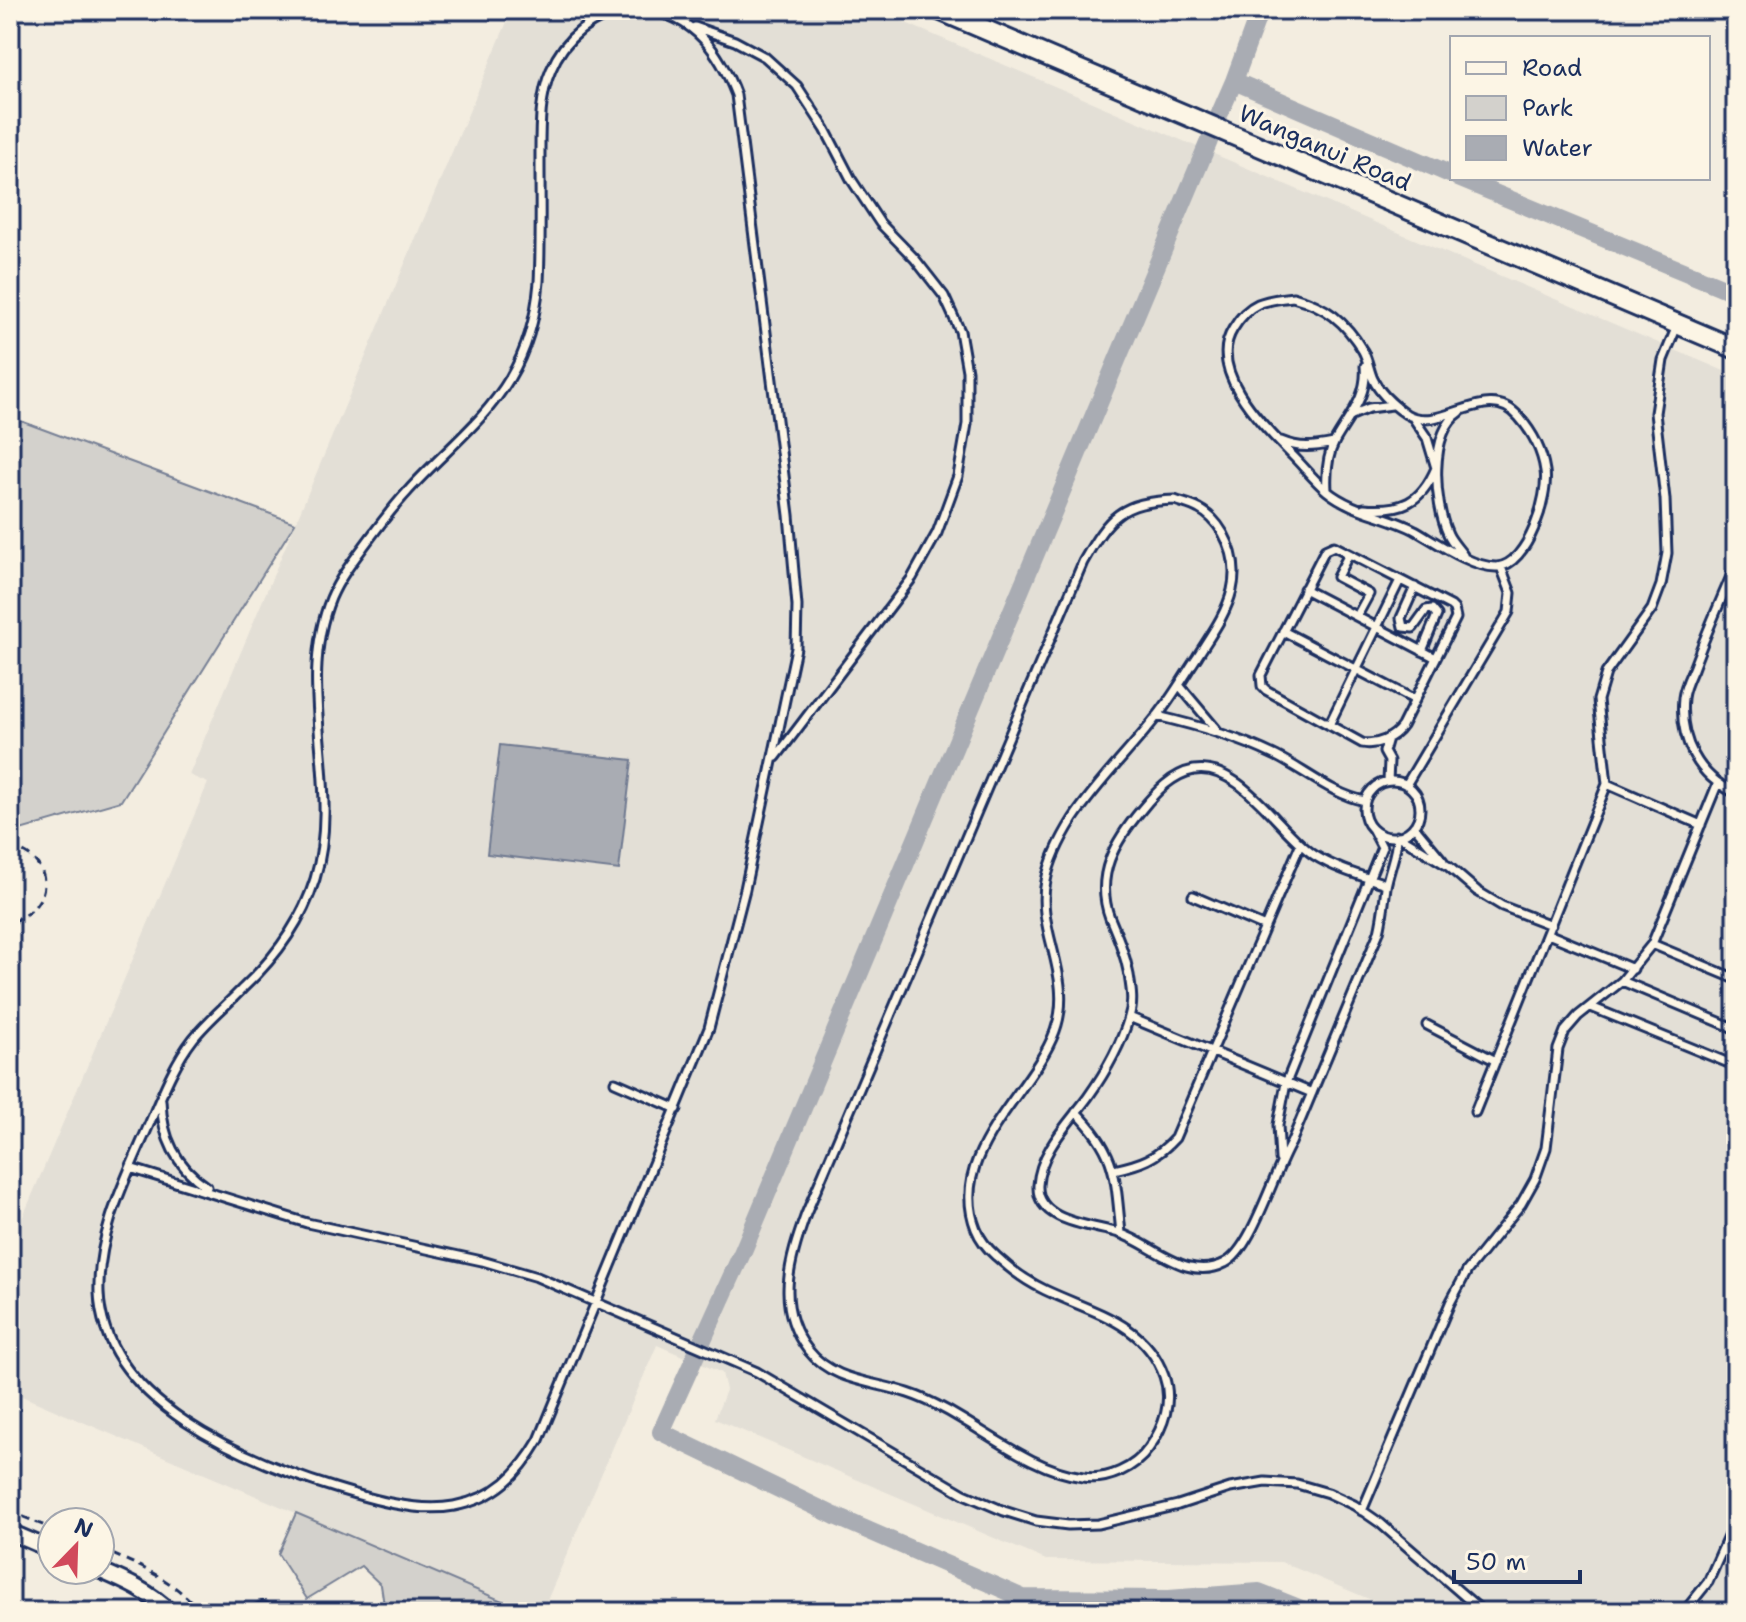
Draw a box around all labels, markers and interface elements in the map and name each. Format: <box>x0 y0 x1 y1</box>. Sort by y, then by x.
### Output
legend <box>1450 36 1710 180</box>
text: Road <box>1522 52 1582 84</box>
text: Park <box>1522 92 1574 124</box>
street label: Wanganui Road <box>1234 97 1416 199</box>
text: Water <box>1522 132 1593 164</box>
north arrow <box>36 1506 116 1586</box>
text: N <box>70 1511 97 1545</box>
scale bar <box>1454 1534 1580 1584</box>
text: 50 m <box>1466 1546 1526 1578</box>

